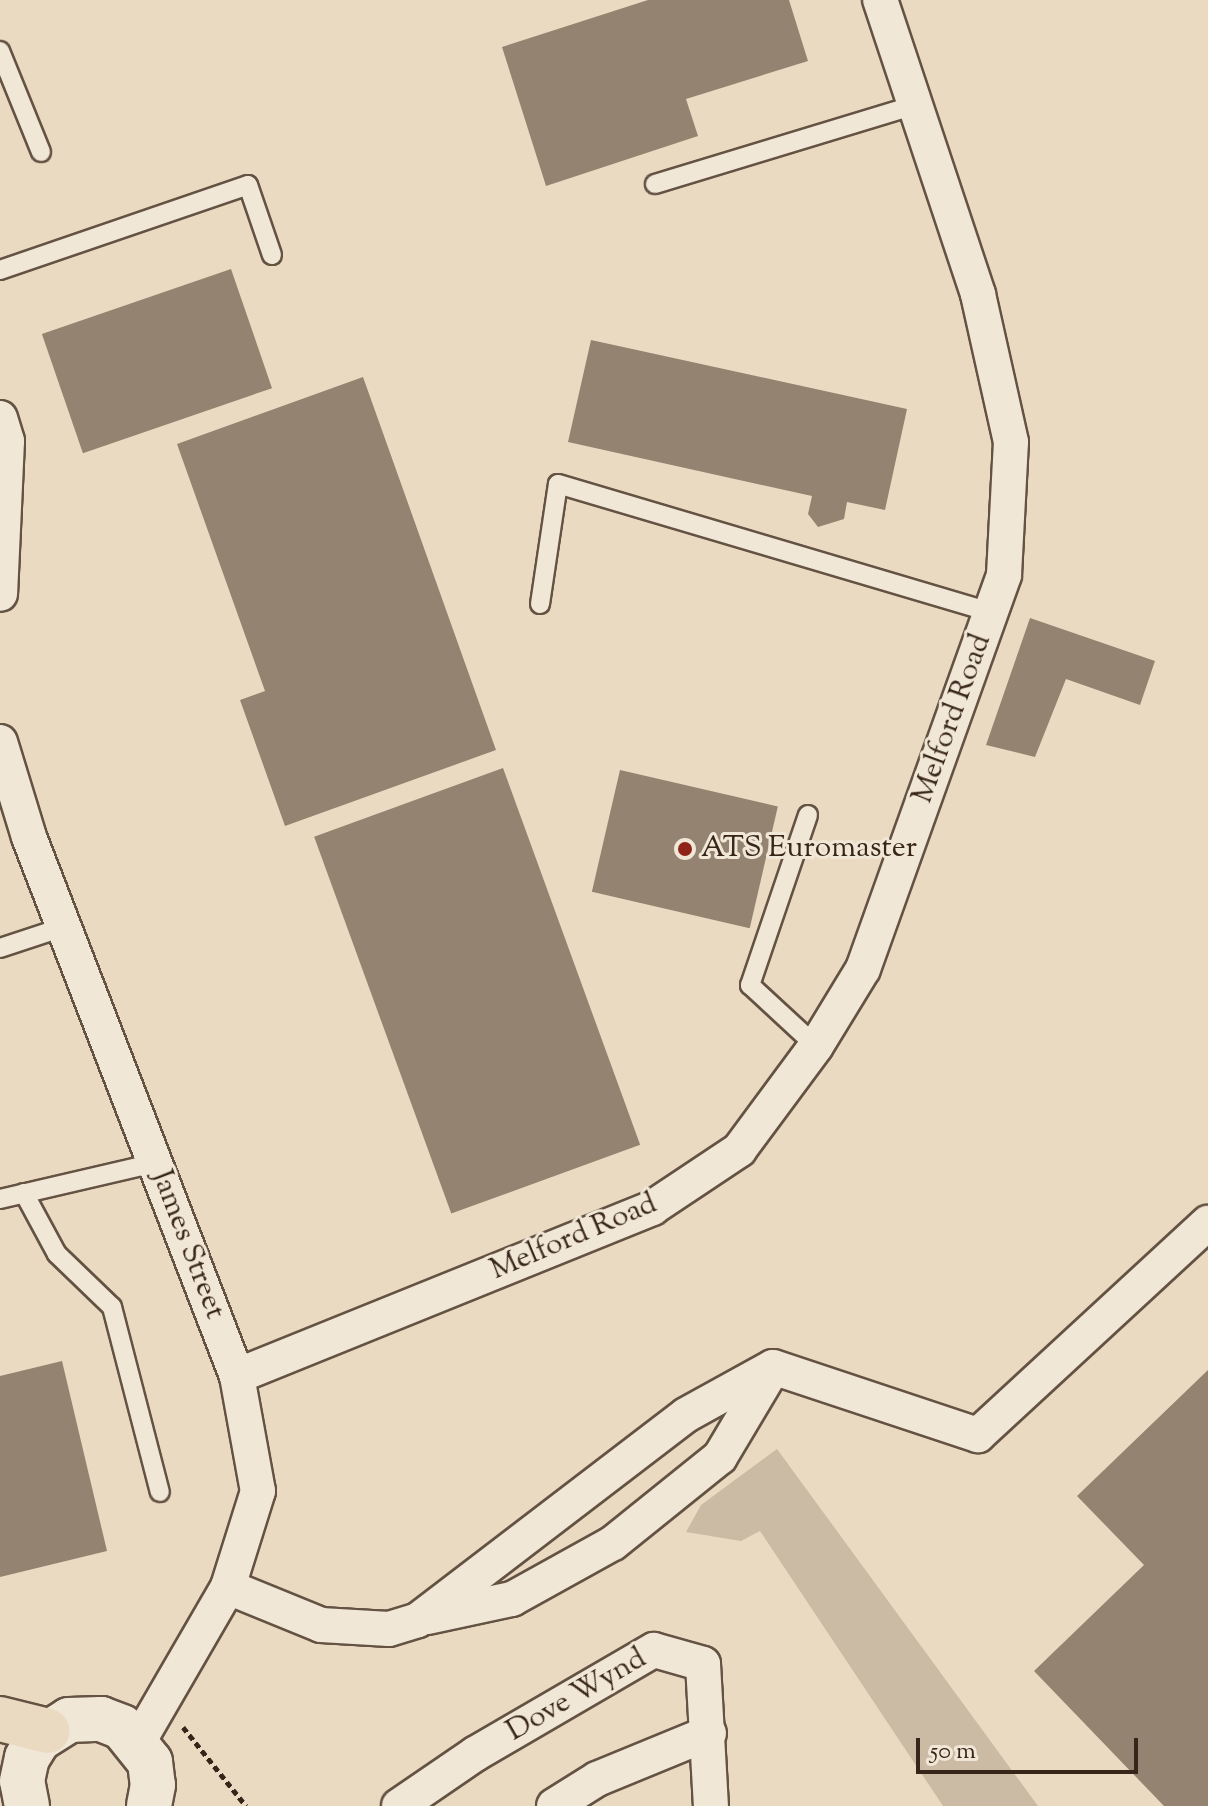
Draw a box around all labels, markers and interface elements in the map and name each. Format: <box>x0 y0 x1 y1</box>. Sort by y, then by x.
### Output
street label: Melford Road <box>906 629 1000 809</box>
place label: ATS Euromaster <box>701 831 917 867</box>
marker: ATS Euromaster <box>676 840 694 858</box>
street label: James Street <box>142 1165 232 1325</box>
street label: Melford Road <box>485 1187 663 1289</box>
street label: Dove Wynd <box>501 1642 653 1750</box>
scale bar <box>920 1722 1142 1772</box>
text: 50 m <box>930 1735 976 1769</box>

